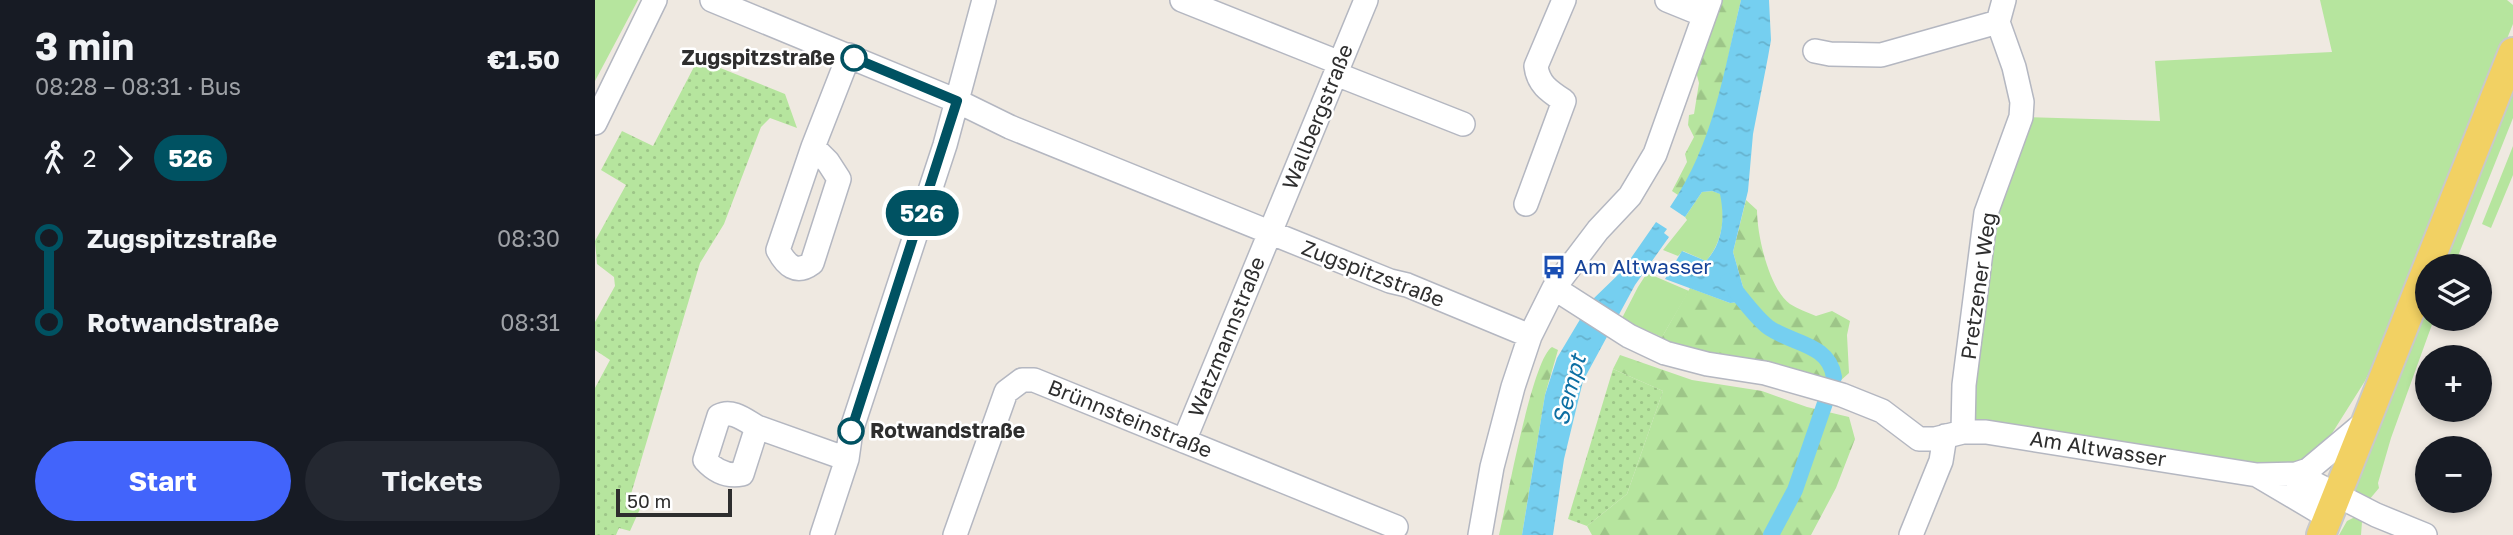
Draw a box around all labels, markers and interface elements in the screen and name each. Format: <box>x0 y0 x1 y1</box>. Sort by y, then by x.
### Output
text: 3 min <box>35 23 134 68</box>
street label: Wallbergstraße <box>1276 40 1358 193</box>
text: €1.50 <box>487 44 560 75</box>
place label: Zugspitzstraße <box>682 44 835 70</box>
marker: Zugspitzstraße <box>841 45 867 71</box>
text: 08:28 – 08:31 · Bus <box>35 72 241 100</box>
icon: walk <box>35 139 73 177</box>
icon: forward <box>106 139 144 177</box>
text: 526 <box>168 143 213 172</box>
text: 2 <box>83 144 96 172</box>
line badge: 526 <box>882 190 962 236</box>
text: 526 <box>900 198 944 227</box>
street label: Pretzener Weg <box>1955 210 2001 361</box>
text: Zugspitzstraße <box>87 223 277 254</box>
text: 08:30 <box>497 224 560 252</box>
street label: Zugspitzstraße <box>1298 234 1448 312</box>
street label: Watzmannstraße <box>1182 253 1270 421</box>
bus stop icon: Am Altwasser <box>1540 253 1568 281</box>
place label: Am Altwasser <box>1574 253 1712 279</box>
map controls <box>2415 254 2492 513</box>
button: layers <box>2415 254 2492 331</box>
text: Rotwandstraße <box>87 307 279 338</box>
text: 08:31 <box>500 308 560 336</box>
button: + <box>2415 345 2492 422</box>
water label: Sempt <box>1545 350 1591 428</box>
street label: Brünnsteinstraße <box>1044 373 1216 463</box>
place label: Rotwandstraße <box>870 417 1025 443</box>
marker: Rotwandstraße <box>838 418 864 444</box>
street label: Am Altwasser <box>2028 424 2168 472</box>
button: − <box>2415 436 2492 513</box>
button: Start <box>35 441 291 521</box>
button: Tickets <box>305 441 560 521</box>
scale bar <box>616 486 731 518</box>
text: 50 m <box>627 489 671 512</box>

